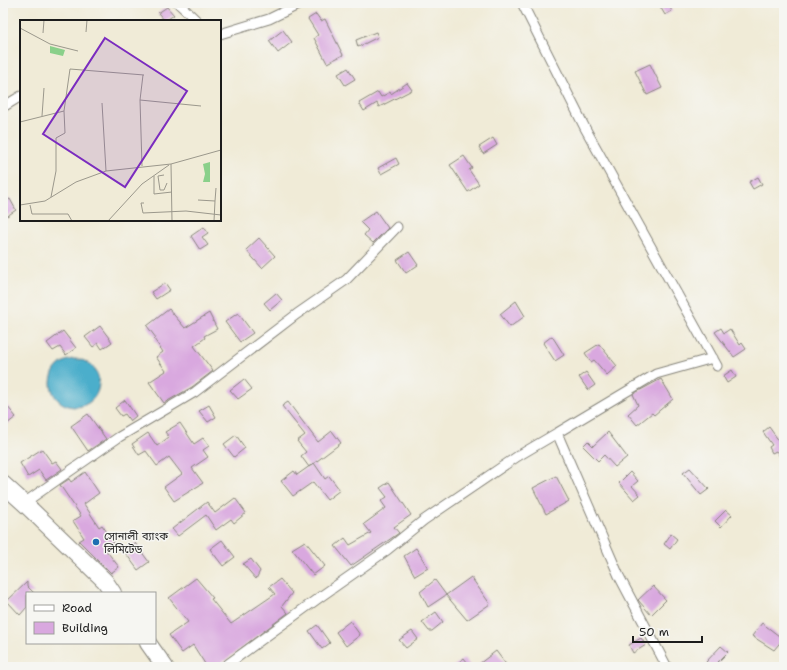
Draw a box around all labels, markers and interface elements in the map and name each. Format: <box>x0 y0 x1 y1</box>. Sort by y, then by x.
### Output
inset map <box>20 20 221 221</box>
place label: সোনালী ব্যাংক লিমিটেড <box>103 529 168 557</box>
marker: সোনালী ব্যাংক লিমিটেড <box>91 537 101 547</box>
legend <box>26 592 156 644</box>
text: Road <box>62 600 93 616</box>
scale bar <box>633 618 702 644</box>
text: Building <box>62 620 108 636</box>
text: 50 m <box>639 624 669 640</box>

